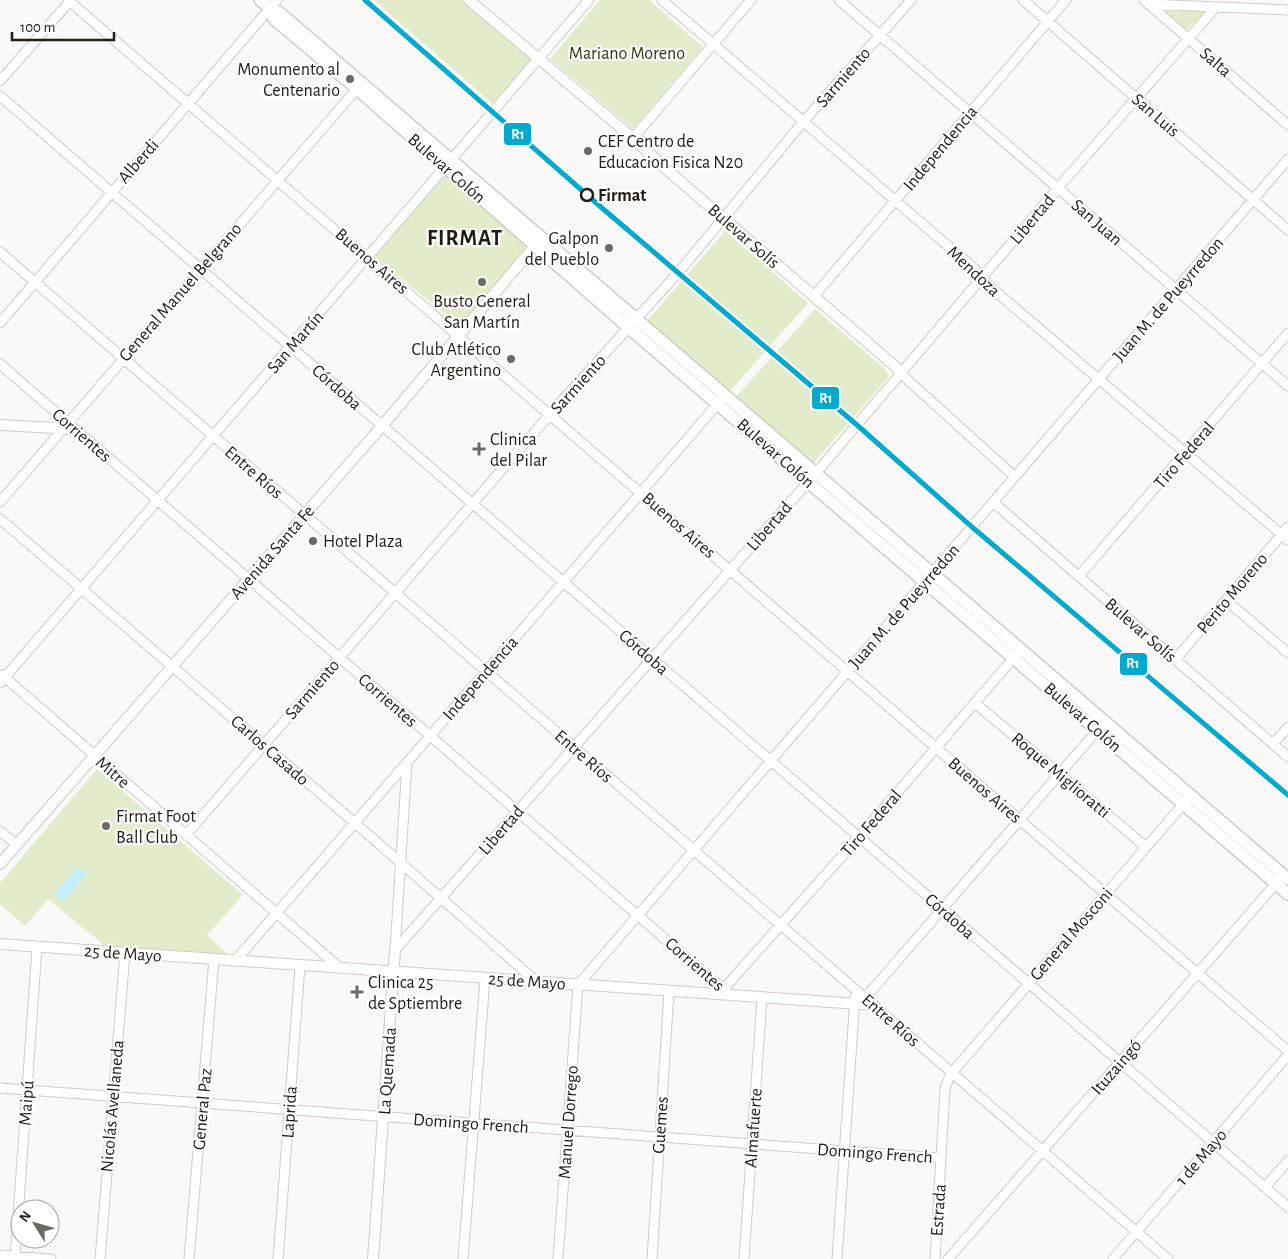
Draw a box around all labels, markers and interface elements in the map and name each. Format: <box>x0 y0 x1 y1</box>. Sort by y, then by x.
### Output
scale bar <box>12 10 115 42</box>
text: 100 m <box>20 20 55 35</box>
street label: Sarmiento <box>813 44 875 111</box>
street label: Salta <box>1196 44 1234 81</box>
park label: Mariano Moreno <box>569 45 685 63</box>
place label: Monumento al Centenario <box>237 61 340 100</box>
marker: Monumento al Centenario <box>344 73 356 85</box>
street label: San Luis <box>1128 91 1182 141</box>
street label: Independencia <box>900 103 981 195</box>
line badge: R1 <box>503 122 532 146</box>
text: R1 <box>511 128 525 142</box>
street label: Bulevar Colón <box>404 130 489 207</box>
place label: CEF Centro de Educacion Fisica N20 <box>598 133 743 172</box>
street label: Alberdi <box>115 136 163 187</box>
marker: CEF Centro de Educacion Fisica N20 <box>582 145 594 157</box>
place label: Firmat <box>598 187 646 205</box>
marker: Firmat <box>580 188 594 202</box>
street label: Libertad <box>1007 191 1058 248</box>
street label: San Juan <box>1068 196 1125 249</box>
street label: Bulevar Solís <box>704 201 783 273</box>
street label: General Manuel Belgrano <box>116 220 246 365</box>
street label: Buenos Aires <box>331 225 411 298</box>
district label: FIRMAT <box>427 227 503 249</box>
place label: Galpon del Pueblo <box>525 230 599 269</box>
street label: Juan M. de Pueyrredon <box>1110 234 1227 365</box>
marker: Galpon del Pueblo <box>603 242 615 254</box>
street label: Mendoza <box>943 243 1003 301</box>
marker: Busto General San Martín <box>476 276 488 288</box>
place label: Busto General San Martín <box>433 293 531 332</box>
street label: San Martín <box>264 308 327 377</box>
place label: Club Atlético Argentino <box>411 341 501 380</box>
street label: Sarmiento <box>548 351 610 418</box>
marker: Club Atlético Argentino <box>505 353 517 365</box>
street label: Córdoba <box>308 362 365 414</box>
line badge: R1 <box>811 386 840 410</box>
text: R1 <box>819 392 833 406</box>
street label: Corrientes <box>48 405 114 466</box>
street label: Bulevar Colón <box>733 415 818 492</box>
street label: Tiro Federal <box>1151 419 1219 493</box>
place label: Clinica del Pilar <box>490 431 547 470</box>
marker: Clinica del Pilar <box>472 442 486 456</box>
street label: Entre Ríos <box>221 443 286 503</box>
street label: Buenos Aires <box>638 489 718 562</box>
street label: Libertad <box>744 499 796 555</box>
street label: Avenida Santa Fe <box>227 502 318 603</box>
place label: Hotel Plaza <box>323 533 403 551</box>
marker: Hotel Plaza <box>307 535 319 547</box>
street label: Juan M. de Pueyrredon <box>846 541 963 672</box>
street label: Perito Moreno <box>1194 550 1272 637</box>
street label: Bulevar Solís <box>1101 595 1180 667</box>
street label: Córdoba <box>615 627 672 679</box>
street label: Independencia <box>440 633 522 724</box>
line badge: R1 <box>1119 652 1148 676</box>
street label: Sarmiento <box>282 656 344 723</box>
text: R1 <box>1126 657 1140 671</box>
street label: Corrientes <box>354 670 420 731</box>
street label: Bulevar Colón <box>1040 679 1125 756</box>
street label: Carlos Casado <box>227 712 312 789</box>
street label: Entre Ríos <box>551 727 616 787</box>
street label: Roque Miglioratti <box>1008 730 1113 822</box>
street label: Mitre <box>92 753 133 792</box>
street label: Buenos Aires <box>944 754 1024 827</box>
street label: Tiro Federal <box>838 787 906 861</box>
street label: Libertad <box>476 803 528 859</box>
place label: Firmat Foot Ball Club <box>116 808 196 847</box>
marker: Firmat Foot Ball Club <box>100 820 112 832</box>
street label: General Mosconi <box>1027 885 1117 984</box>
street label: Córdoba <box>921 891 978 943</box>
street label: Corrientes <box>661 934 727 995</box>
street label: 25 de Mayo <box>84 942 162 966</box>
street label: 25 de Mayo <box>488 970 566 994</box>
place label: Clinica 25 de Sptiembre <box>368 974 462 1013</box>
marker: Clinica 25 de Sptiembre <box>350 985 364 999</box>
street label: Entre Ríos <box>858 991 923 1051</box>
street label: La Quemada <box>376 1027 400 1116</box>
street label: Ituzaingó <box>1088 1037 1145 1099</box>
street label: Nicolás Avellaneda <box>98 1039 128 1173</box>
street label: Manuel Dorrego <box>556 1064 582 1180</box>
street label: General Paz <box>190 1067 216 1151</box>
street label: Maipú <box>16 1080 38 1126</box>
street label: Laprida <box>279 1085 301 1139</box>
street label: Almafuerte <box>742 1088 766 1169</box>
street label: Guemes <box>650 1096 672 1154</box>
street label: Domingo French <box>413 1111 529 1137</box>
street label: 1 de Mayo <box>1173 1126 1231 1189</box>
street label: Domingo French <box>817 1141 933 1167</box>
street label: Estrada <box>928 1183 950 1237</box>
north arrow <box>10 1199 60 1249</box>
text: N <box>17 1209 34 1225</box>

